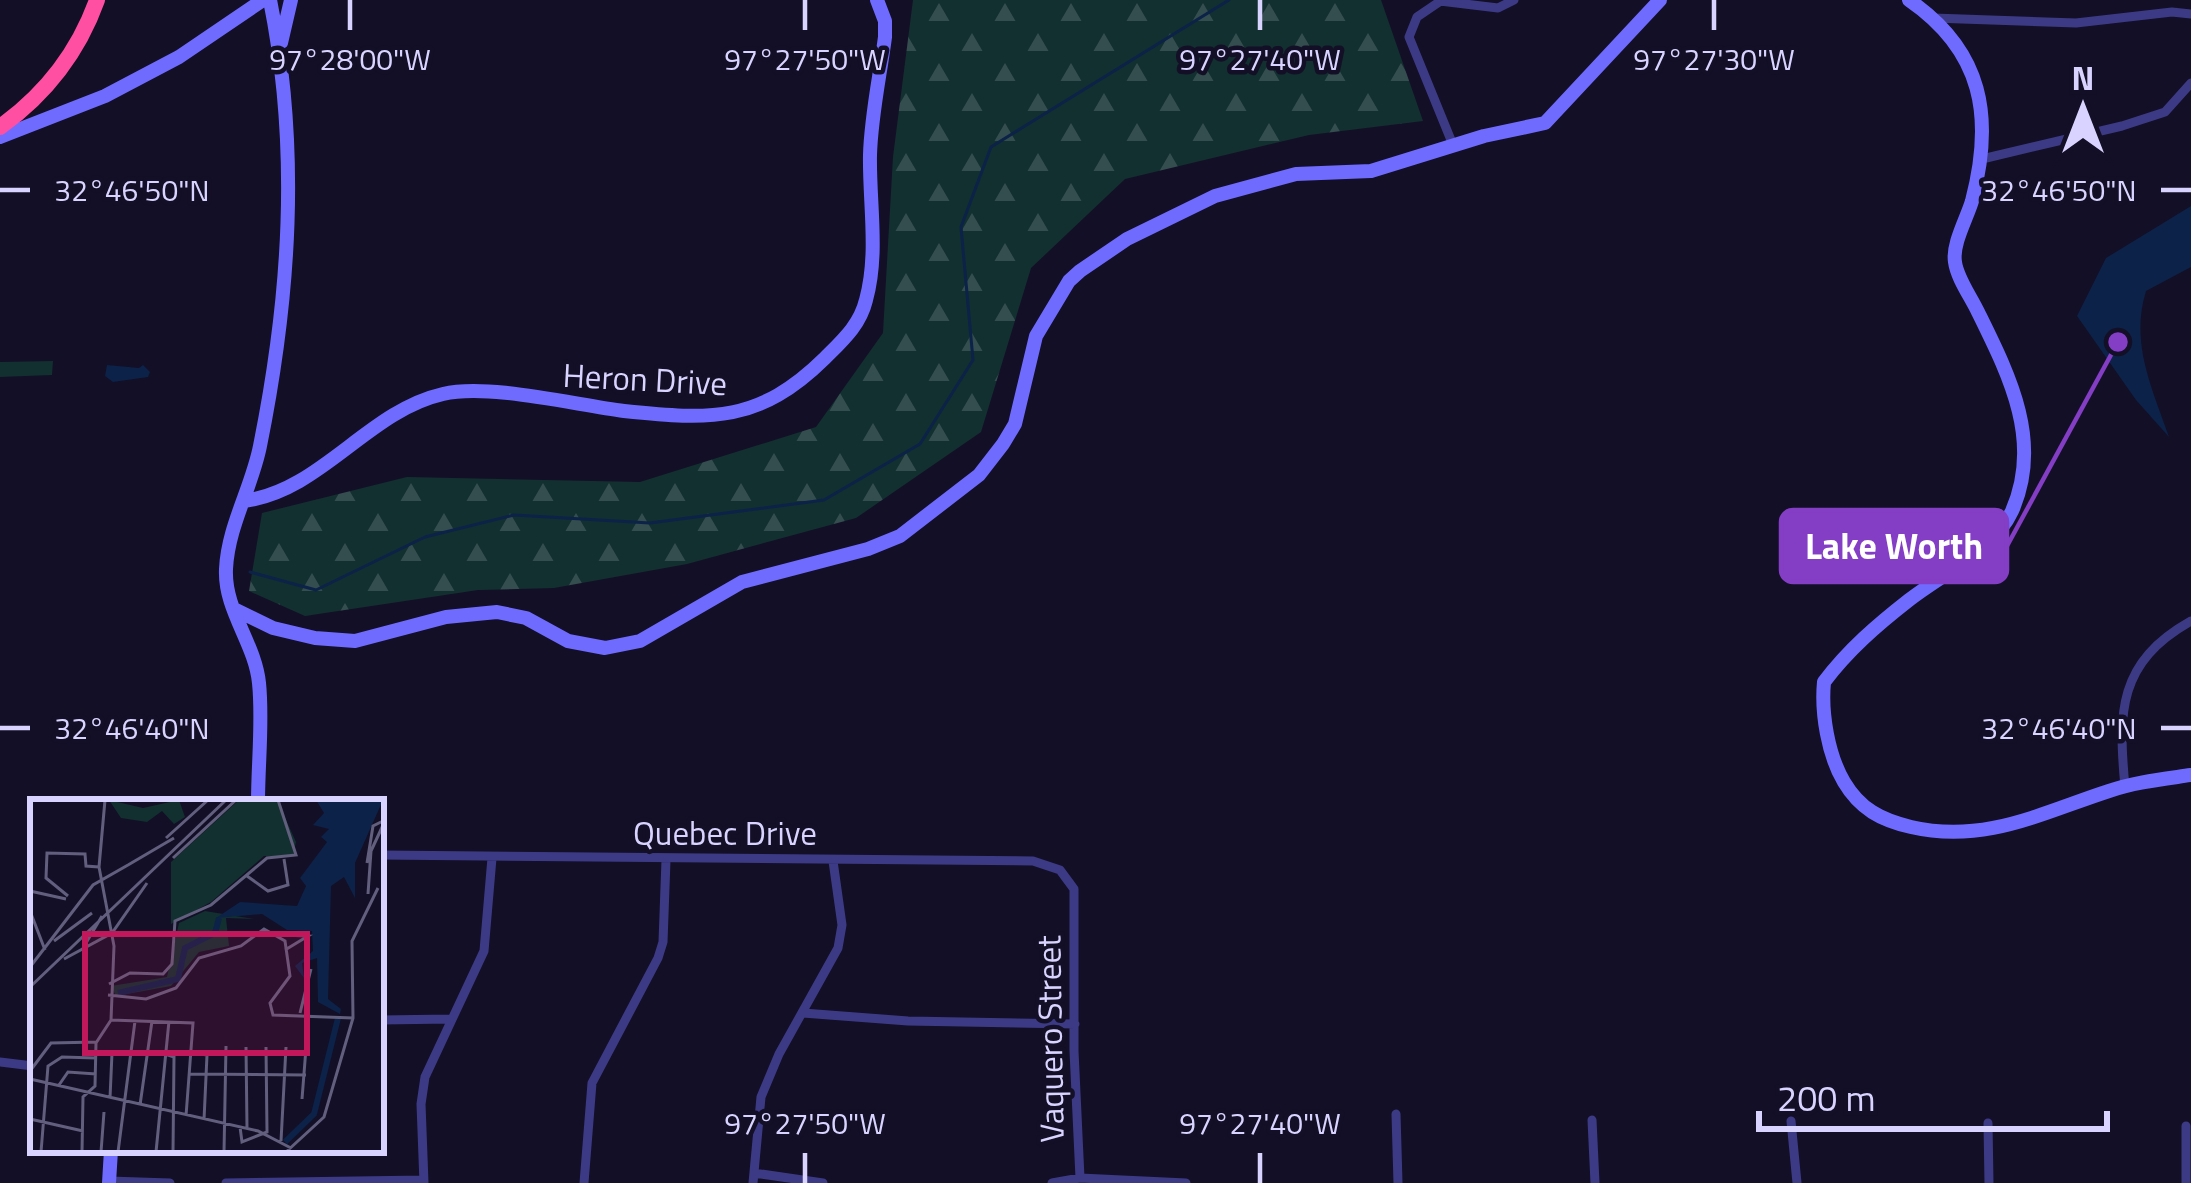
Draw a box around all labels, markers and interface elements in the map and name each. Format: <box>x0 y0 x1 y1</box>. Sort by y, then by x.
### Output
text: 97°28'00"W <box>269 36 431 82</box>
text: 97°27'50"W <box>724 36 886 82</box>
text: 97°27'40"W <box>1179 36 1341 82</box>
text: 97°27'30"W <box>1633 36 1795 82</box>
north arrow <box>2023 48 2143 168</box>
text: N <box>2072 53 2094 103</box>
text: 32°46'50"N <box>54 167 210 213</box>
text: 32°46'50"N <box>1981 167 2137 213</box>
street label: Heron Drive <box>562 350 728 408</box>
callout: Lake Worth <box>1781 510 2007 582</box>
text: Lake Worth <box>1805 518 1983 573</box>
text: 32°46'40"N <box>54 705 210 751</box>
text: 32°46'40"N <box>1981 705 2137 751</box>
inset map <box>30 799 384 1153</box>
street label: Quebec Drive <box>633 808 817 858</box>
street label: Vaquero Street <box>1023 935 1077 1143</box>
scale bar <box>1759 1057 2107 1131</box>
text: 200 m <box>1777 1070 1876 1125</box>
text: 97°27'50"W <box>724 1100 886 1146</box>
text: 97°27'40"W <box>1179 1100 1341 1146</box>

